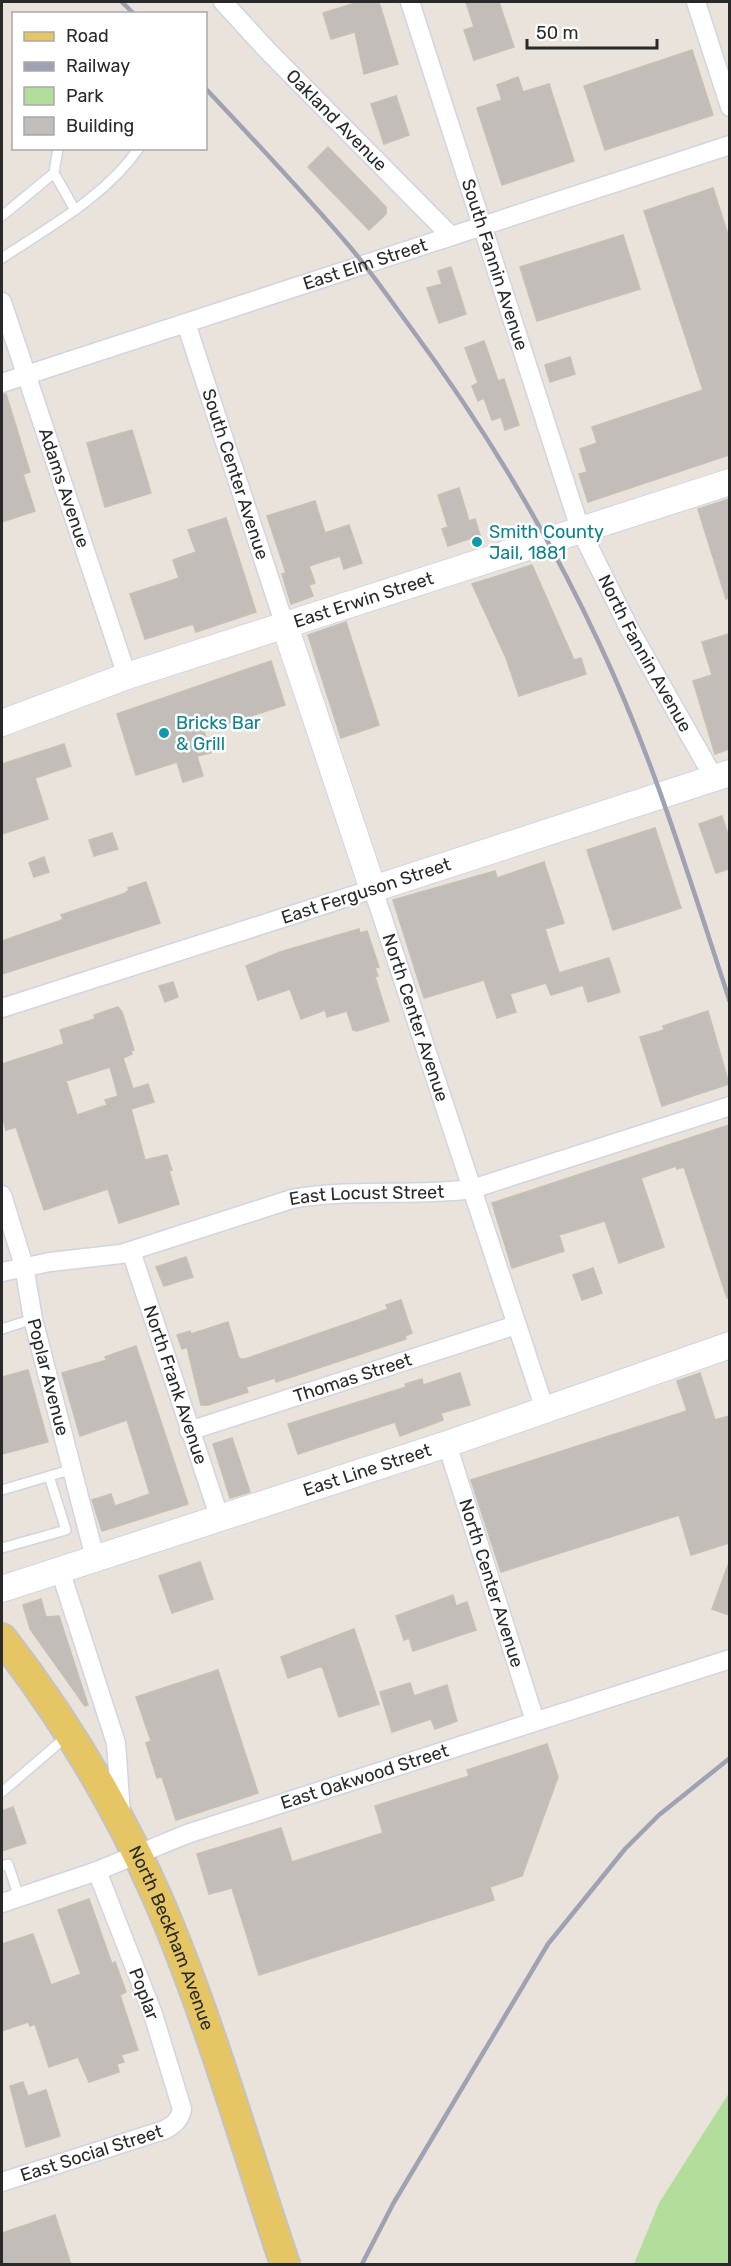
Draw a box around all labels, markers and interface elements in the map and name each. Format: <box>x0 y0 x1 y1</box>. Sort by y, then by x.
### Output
legend <box>12 12 207 150</box>
scale bar <box>527 12 658 50</box>
text: 50 m <box>536 22 579 44</box>
text: Road <box>66 25 109 47</box>
text: Railway <box>66 55 130 77</box>
street label: Oakland Avenue <box>281 65 392 176</box>
text: Park <box>66 85 104 107</box>
text: Building <box>66 115 134 137</box>
street label: South Fannin Avenue <box>457 176 533 353</box>
street label: East Elm Street <box>300 234 430 295</box>
street label: South Center Avenue <box>197 386 274 562</box>
street label: Adams Avenue <box>34 425 94 551</box>
place label: Smith County Jail, 1881 <box>489 521 604 564</box>
marker: Smith County Jail, 1881 <box>470 535 484 549</box>
street label: East Erwin Street <box>291 567 436 633</box>
street label: North Fannin Avenue <box>593 571 697 736</box>
place label: Bricks Bar & Grill <box>176 712 261 755</box>
marker: Bricks Bar & Grill <box>157 726 171 740</box>
street label: East Ferguson Street <box>278 853 454 929</box>
street label: North Center Avenue <box>377 931 453 1104</box>
street label: East Locust Street <box>287 1181 445 1210</box>
street label: North Frank Avenue <box>139 1303 212 1467</box>
street label: Poplar Avenue <box>22 1316 74 1438</box>
street label: Thomas Street <box>291 1349 415 1407</box>
street label: East Line Street <box>300 1439 434 1501</box>
street label: North Center Avenue <box>454 1496 528 1670</box>
street label: East Oakwood Street <box>278 1739 451 1814</box>
street label: North Beckham Avenue <box>124 1842 219 2033</box>
street label: Poplar <box>124 1965 164 2023</box>
street label: East Social Street <box>18 2120 165 2186</box>

